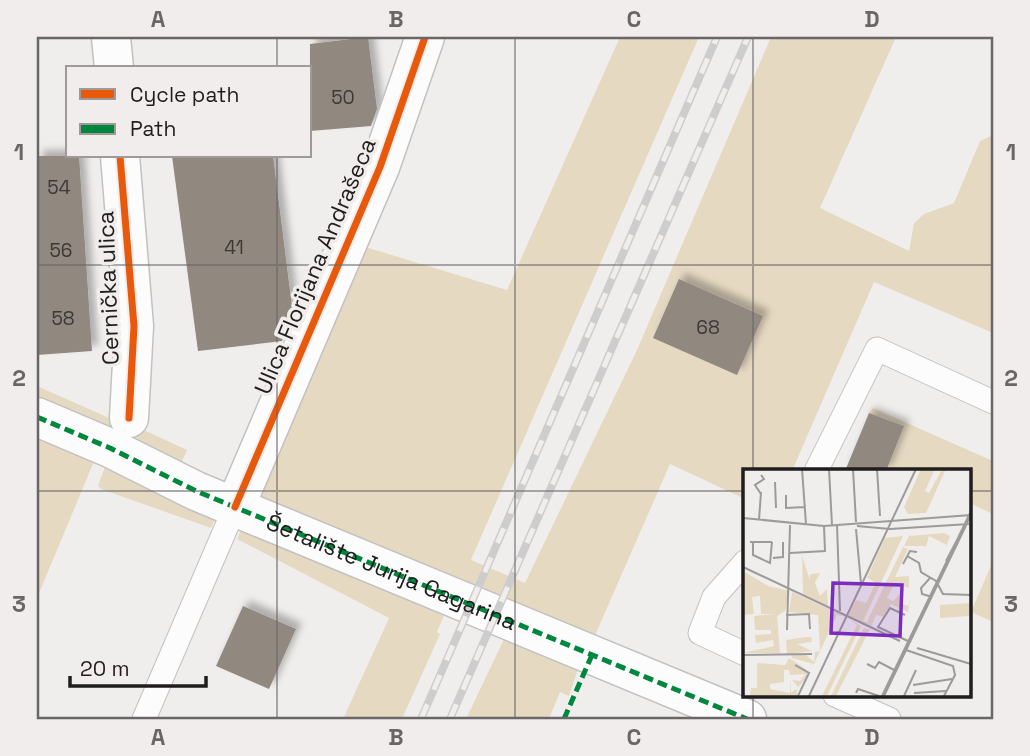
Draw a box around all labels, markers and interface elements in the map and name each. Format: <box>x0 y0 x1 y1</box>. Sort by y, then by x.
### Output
text: A <box>151 4 166 34</box>
text: B <box>388 4 404 34</box>
text: C <box>627 4 641 34</box>
text: D <box>864 4 880 34</box>
legend <box>66 66 312 158</box>
text: Cycle path <box>130 81 239 108</box>
house number: 50 <box>331 85 355 110</box>
text: Path <box>130 115 176 142</box>
street label: Ulica Florijana Andrašeca <box>247 133 383 399</box>
text: 1 <box>14 137 24 167</box>
text: 1 <box>1006 137 1016 167</box>
house number: 54 <box>47 175 71 200</box>
street label: Cernička ulica <box>90 210 126 366</box>
house number: 41 <box>224 235 244 260</box>
house number: 56 <box>49 238 73 263</box>
house number: 58 <box>51 306 75 331</box>
house number: 68 <box>696 315 720 340</box>
text: 2 <box>12 363 26 393</box>
text: 2 <box>1004 363 1018 393</box>
inset map <box>743 469 970 696</box>
street label: Šetalište Jurija Gagarina <box>262 507 521 637</box>
text: 3 <box>12 589 26 619</box>
text: 3 <box>1004 589 1018 619</box>
scale bar <box>70 644 206 688</box>
text: 20 m <box>80 655 130 682</box>
text: A <box>151 722 166 752</box>
text: B <box>388 722 404 752</box>
text: C <box>627 722 641 752</box>
text: D <box>864 722 880 752</box>

